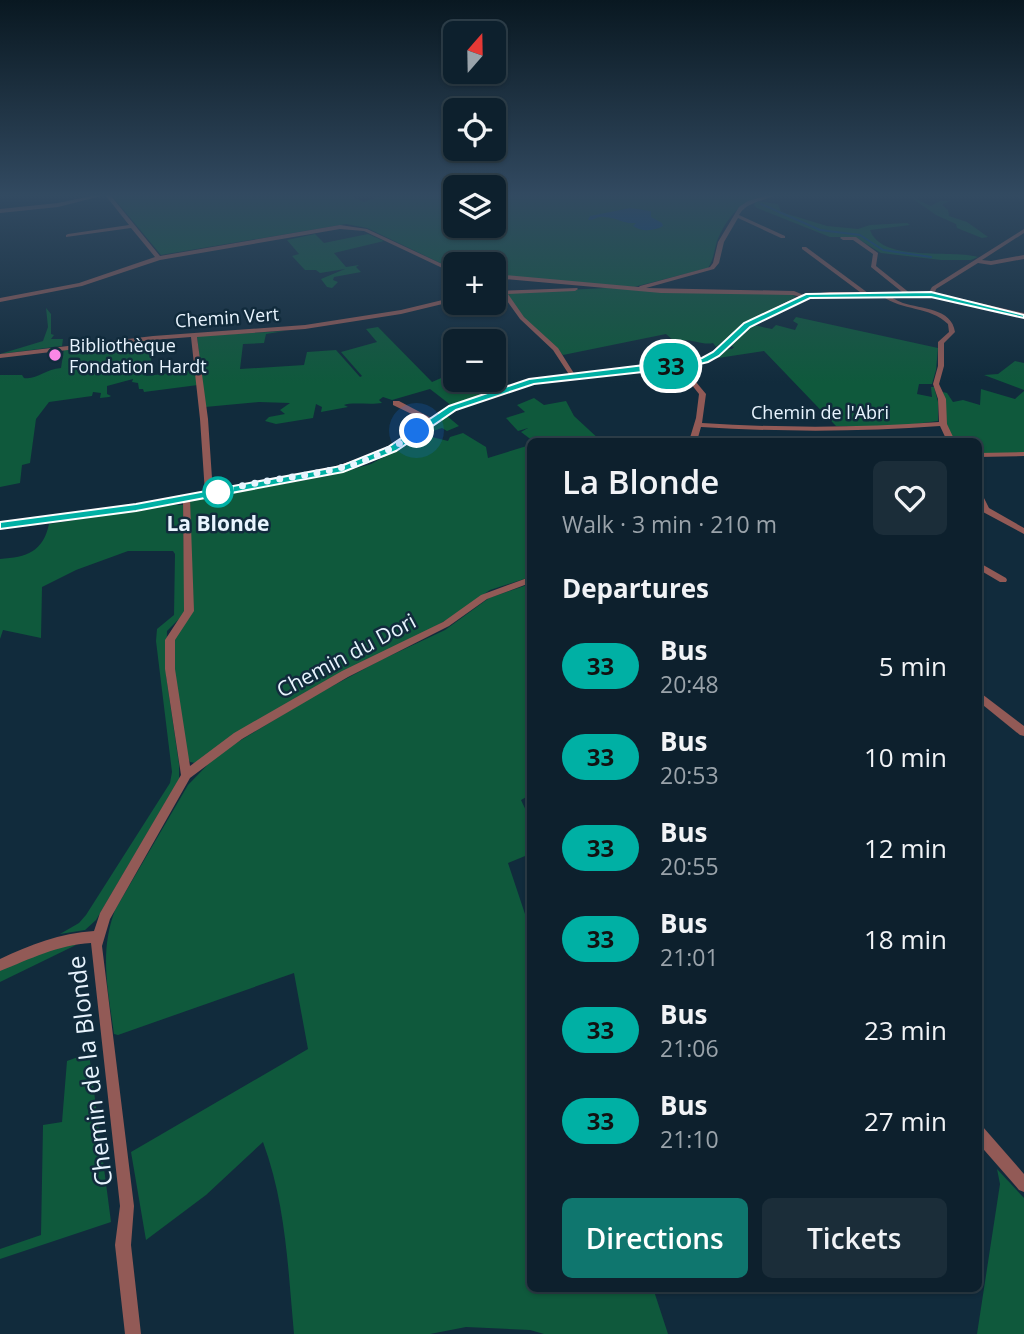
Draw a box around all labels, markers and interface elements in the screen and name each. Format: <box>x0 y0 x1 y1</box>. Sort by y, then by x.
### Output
north arrow <box>443 21 506 84</box>
map controls <box>443 21 506 392</box>
button: locate <box>443 98 506 161</box>
button: layers <box>443 175 506 238</box>
button: + <box>443 252 506 315</box>
street label: Chemin Vert <box>174 301 280 333</box>
button: − <box>443 329 506 392</box>
place label: Bibliothèque Fondation Hardt <box>69 333 207 378</box>
line badge: 33 <box>640 343 702 389</box>
marker: Bibliothèque Fondation Hardt <box>47 347 63 363</box>
text: 33 <box>657 349 685 382</box>
street label: Chemin de l'Abri <box>751 400 889 424</box>
your location <box>399 413 434 448</box>
text: La Blonde <box>562 459 719 504</box>
button: heart <box>873 461 947 535</box>
marker: La Blonde <box>203 477 233 507</box>
text: Walk · 3 min · 210 m <box>562 508 777 540</box>
place label: La Blonde <box>166 509 270 537</box>
text: Departures <box>562 570 709 606</box>
street label: Chemin du Dori <box>271 607 421 703</box>
text: Bus <box>660 632 707 668</box>
text: 5 min <box>879 648 947 684</box>
text: 33 <box>587 649 614 682</box>
text: 20:48 <box>660 668 719 700</box>
text: Bus <box>660 723 707 759</box>
text: 10 min <box>864 739 947 775</box>
text: 33 <box>587 740 614 773</box>
text: 20:53 <box>660 759 719 791</box>
text: Bus <box>660 814 707 850</box>
text: 12 min <box>864 830 947 866</box>
text: 33 <box>587 831 614 864</box>
text: 20:55 <box>660 850 719 882</box>
text: Bus <box>660 905 707 941</box>
text: 18 min <box>864 921 947 957</box>
text: 33 <box>587 922 614 955</box>
text: 21:01 <box>660 941 719 973</box>
street label: Chemin de la Blonde <box>59 954 119 1188</box>
text: Bus <box>660 996 707 1032</box>
text: 23 min <box>864 1012 947 1048</box>
text: 33 <box>587 1013 614 1046</box>
text: 21:06 <box>660 1032 719 1064</box>
text: Bus <box>660 1087 707 1123</box>
text: 27 min <box>864 1103 947 1139</box>
text: 33 <box>587 1104 614 1137</box>
text: 21:10 <box>660 1123 719 1155</box>
button: Directions <box>562 1198 748 1278</box>
button: Tickets <box>762 1198 947 1278</box>

